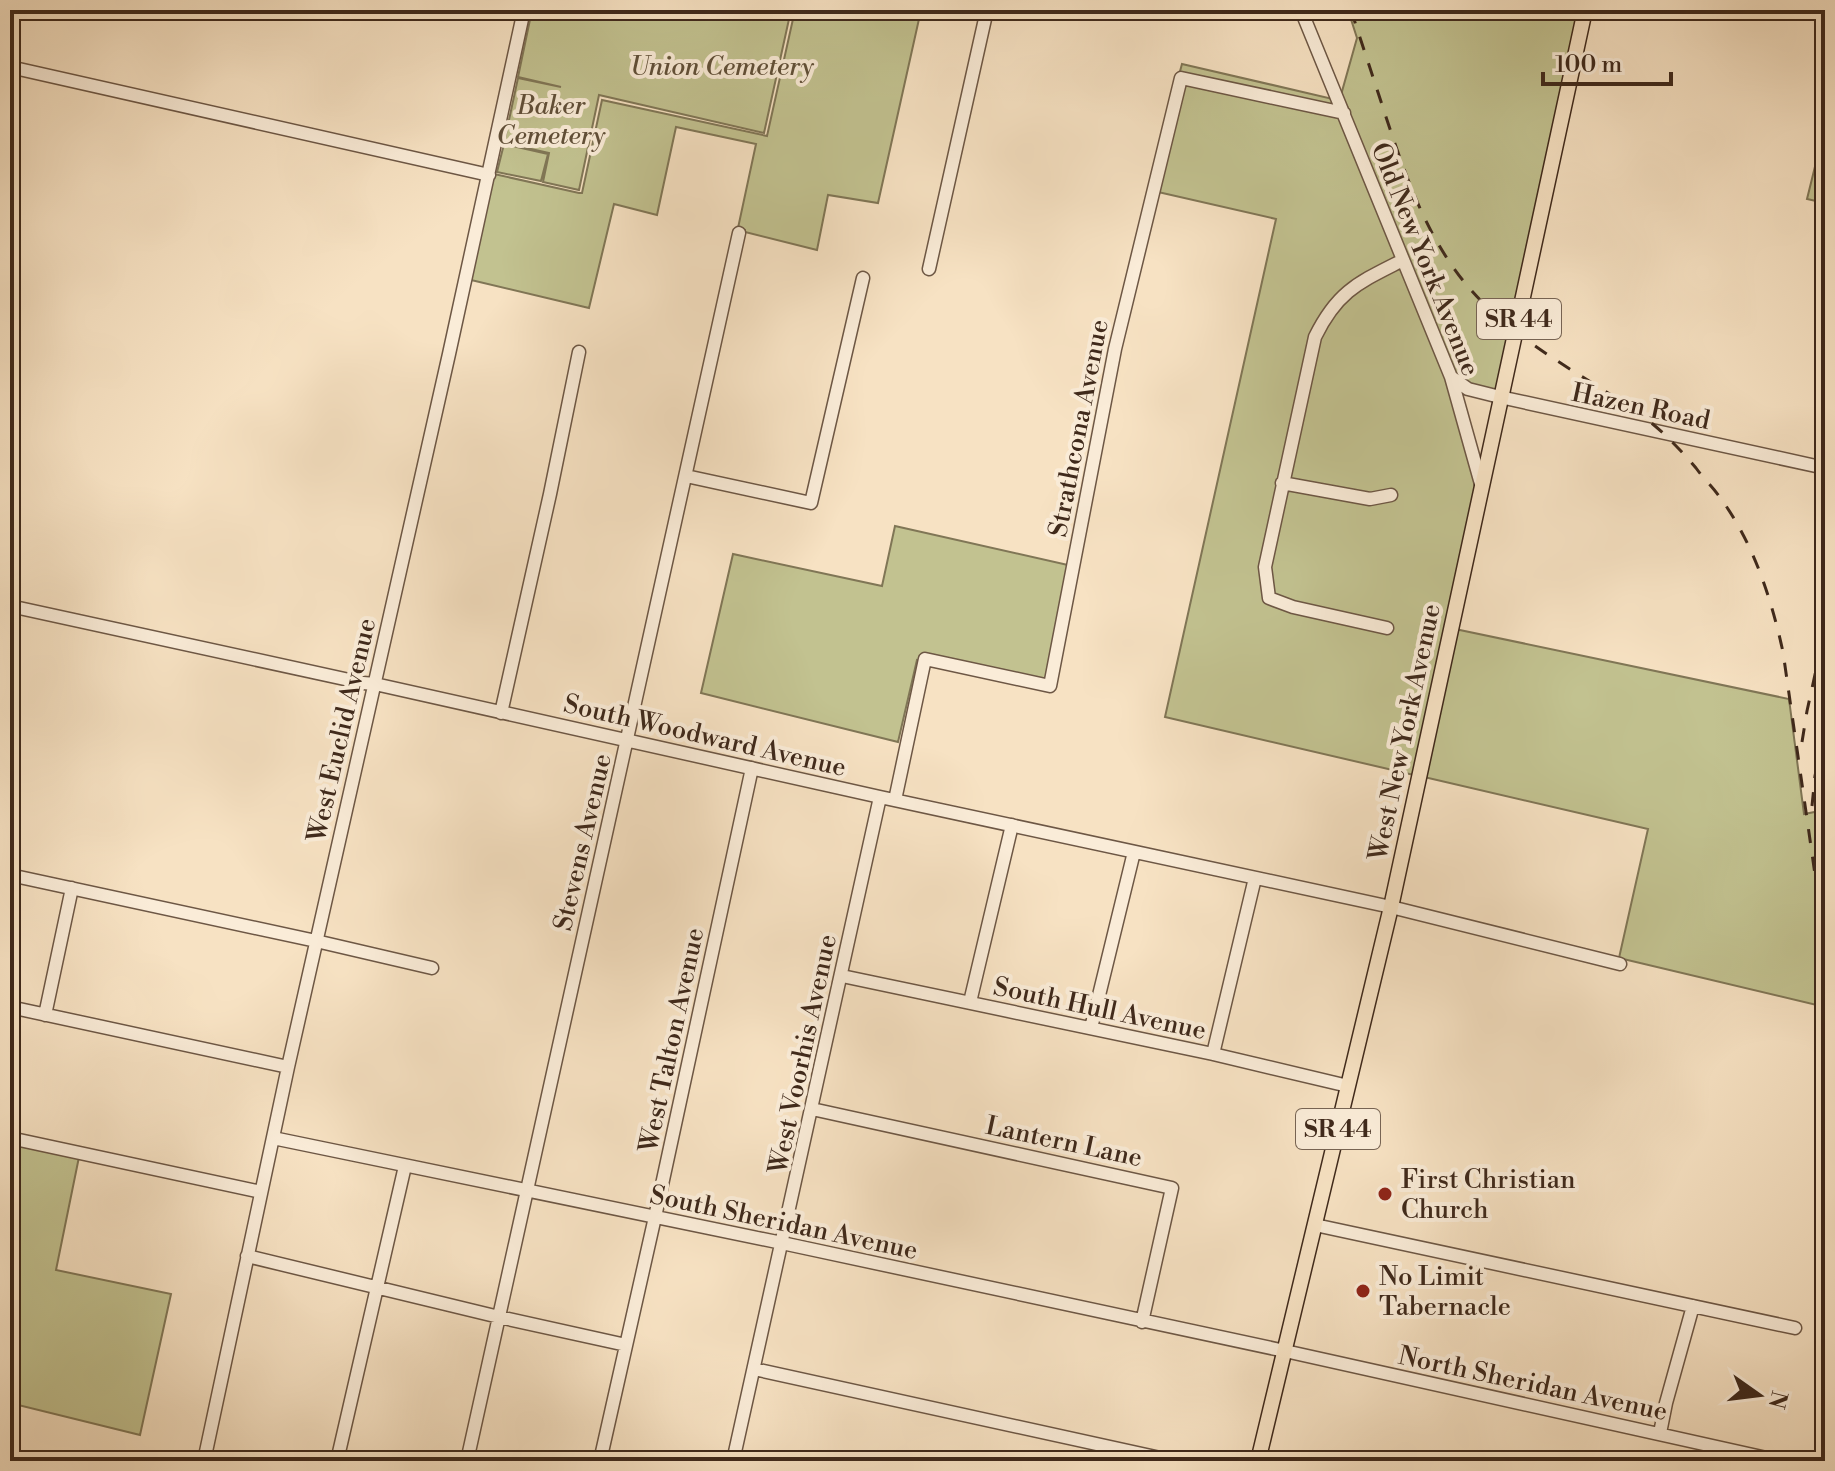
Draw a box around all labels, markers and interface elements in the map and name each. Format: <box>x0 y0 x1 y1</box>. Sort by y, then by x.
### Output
scale bar <box>1543 36 1671 86</box>
text: 100 m <box>1555 50 1622 80</box>
park label: Union Cemetery <box>630 51 814 83</box>
park label: Baker Cemetery <box>497 90 606 152</box>
street label: Old New York Avenue <box>1364 138 1487 381</box>
road number: SR 44 <box>1477 299 1561 339</box>
street label: Strathcona Avenue <box>1042 317 1116 540</box>
street label: Hazen Road <box>1569 377 1713 437</box>
street label: West New York Avenue <box>1362 601 1448 865</box>
street label: West Euclid Avenue <box>300 615 383 846</box>
street label: South Woodward Avenue <box>560 688 849 784</box>
street label: Stevens Avenue <box>547 751 619 934</box>
street label: West Talton Avenue <box>632 925 711 1156</box>
street label: West Voorhis Avenue <box>762 932 844 1178</box>
street label: South Hull Avenue <box>990 971 1209 1047</box>
road number: SR 44 <box>1296 1109 1380 1149</box>
street label: Lantern Lane <box>982 1110 1145 1174</box>
place label: First Christian Church <box>1401 1164 1576 1226</box>
street label: South Sheridan Avenue <box>647 1179 921 1267</box>
marker: First Christian Church <box>1376 1185 1394 1203</box>
place label: No Limit Tabernacle <box>1379 1261 1511 1323</box>
marker: No Limit Tabernacle <box>1354 1282 1372 1300</box>
street label: North Sheridan Avenue <box>1395 1340 1670 1428</box>
north arrow <box>1719 1355 1799 1435</box>
text: N <box>1762 1388 1792 1412</box>

